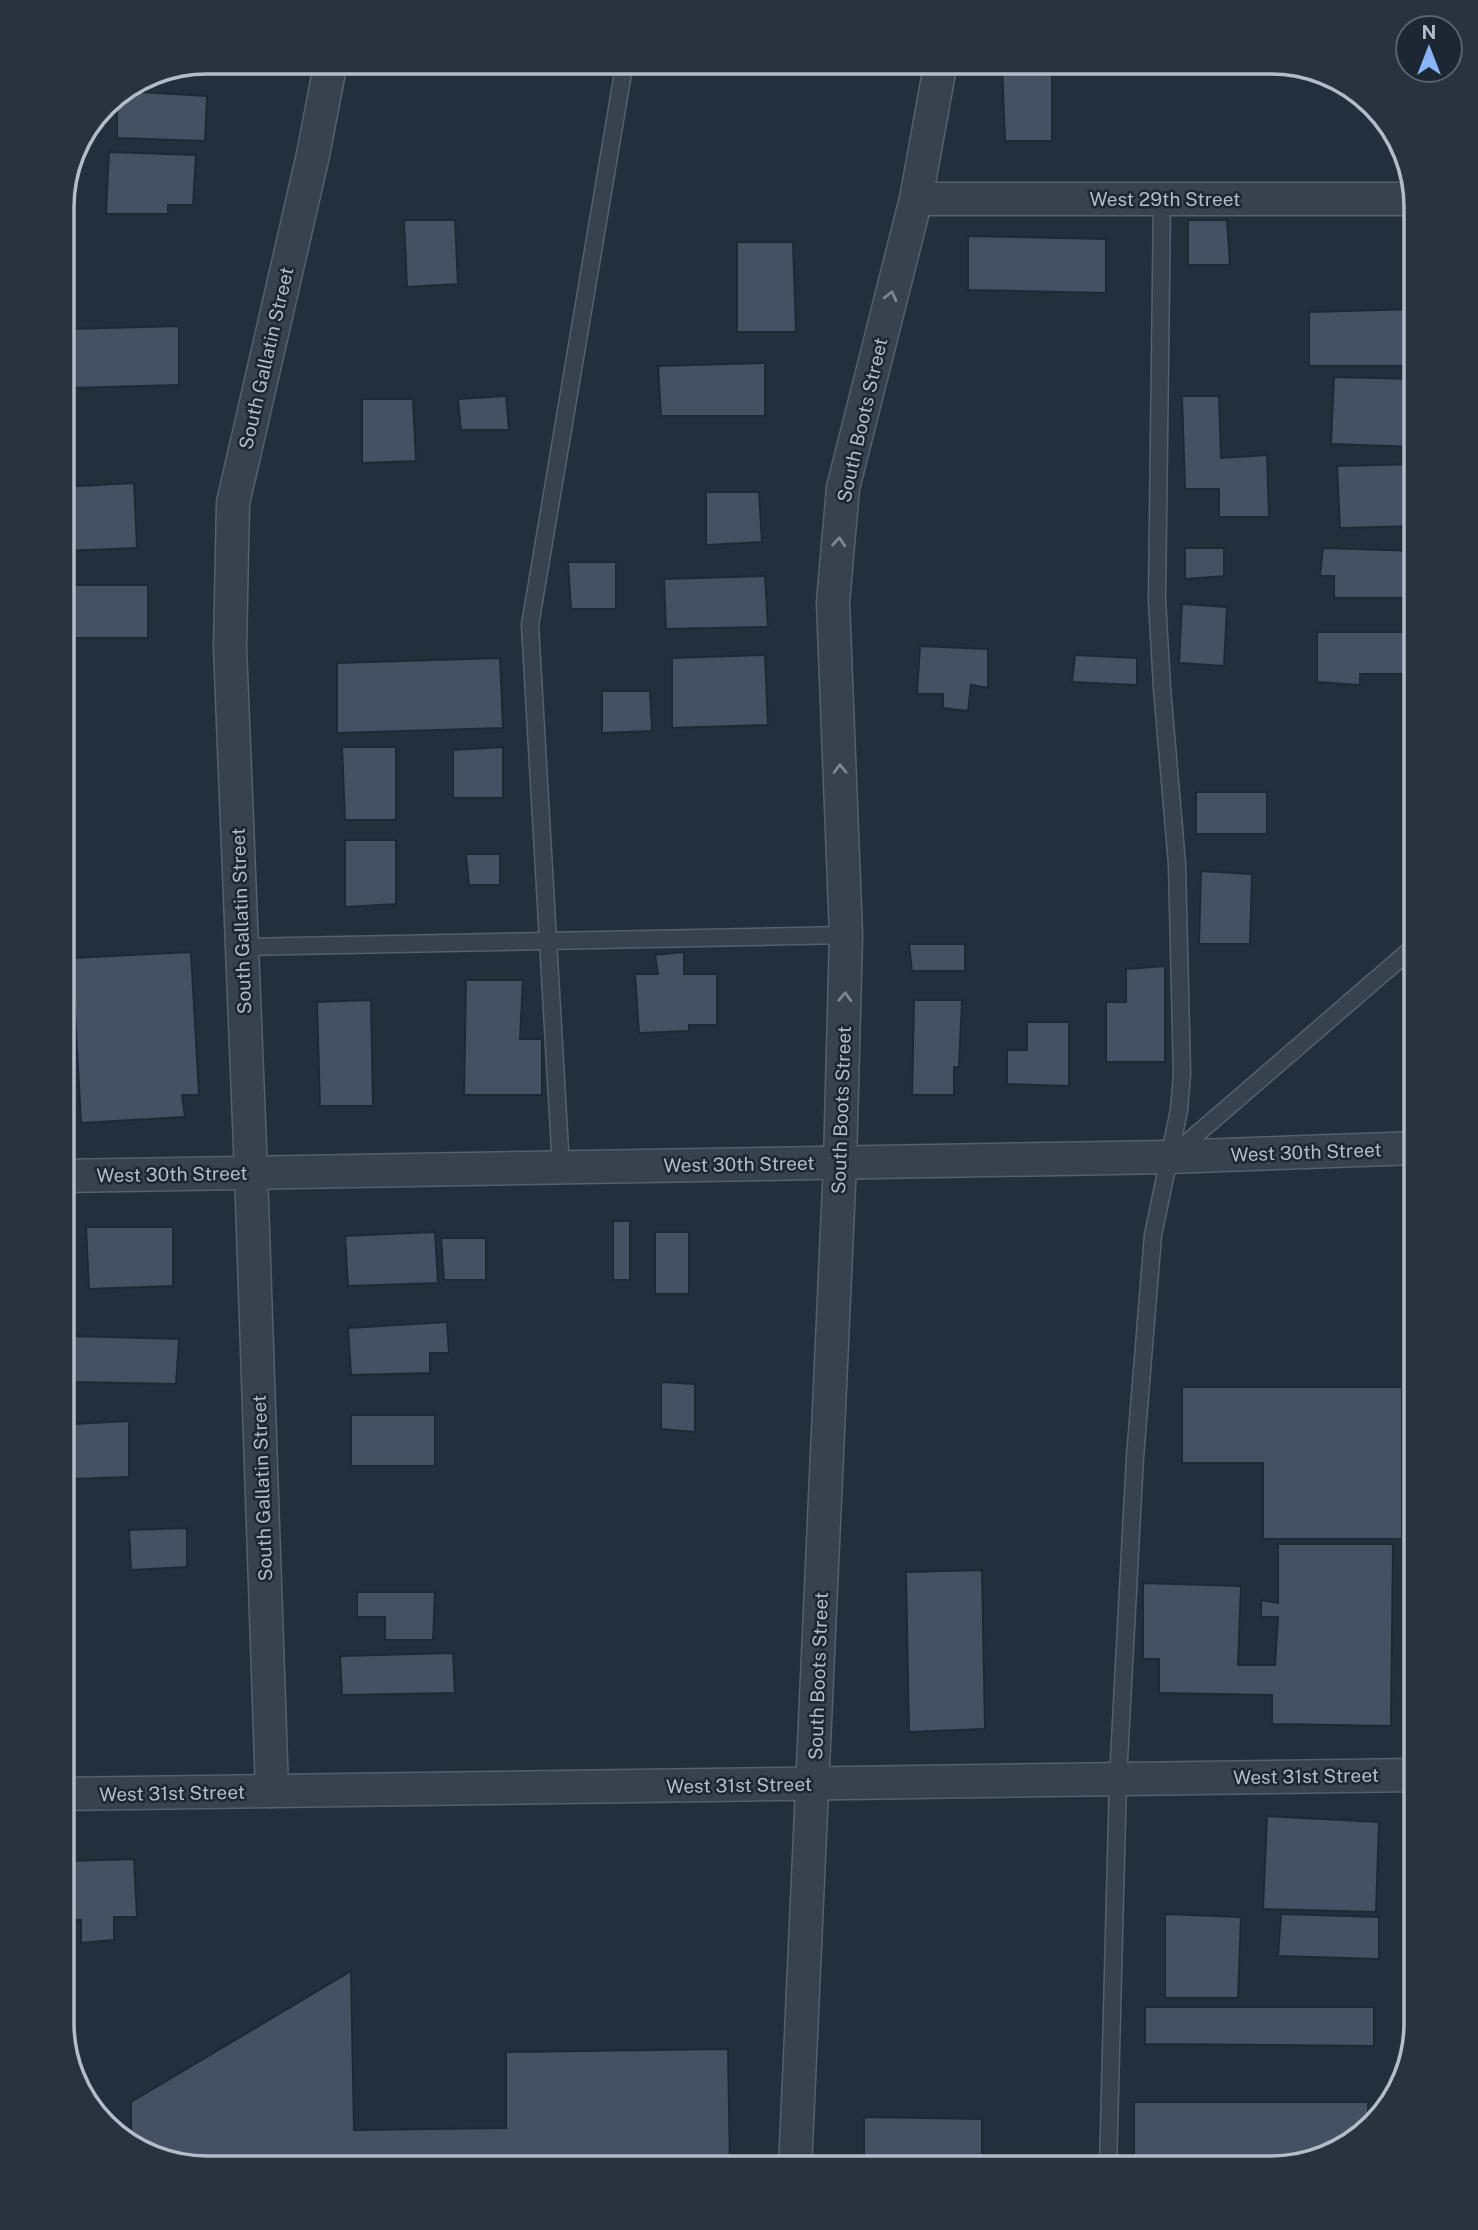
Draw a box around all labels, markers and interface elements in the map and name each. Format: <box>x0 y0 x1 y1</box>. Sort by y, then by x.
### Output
north arrow <box>1394 14 1464 84</box>
text: N <box>1422 21 1436 43</box>
street label: West 29th Street <box>1089 188 1241 210</box>
street label: South Gallatin Street <box>234 265 298 451</box>
one-way arrow <box>883 290 897 302</box>
street label: South Boots Street <box>832 336 892 504</box>
one-way arrow <box>831 536 846 547</box>
one-way arrow <box>832 763 847 774</box>
street label: South Gallatin Street <box>227 827 255 1015</box>
one-way arrow <box>837 991 852 1002</box>
street label: South Boots Street <box>827 1026 855 1194</box>
street label: West 30th Street <box>1230 1138 1382 1166</box>
street label: West 30th Street <box>663 1152 815 1176</box>
street label: West 30th Street <box>96 1162 248 1186</box>
street label: South Gallatin Street <box>248 1394 276 1582</box>
street label: South Boots Street <box>804 1592 832 1760</box>
street label: West 31st Street <box>1233 1764 1379 1788</box>
street label: West 31st Street <box>666 1773 812 1797</box>
street label: West 31st Street <box>99 1781 245 1805</box>

